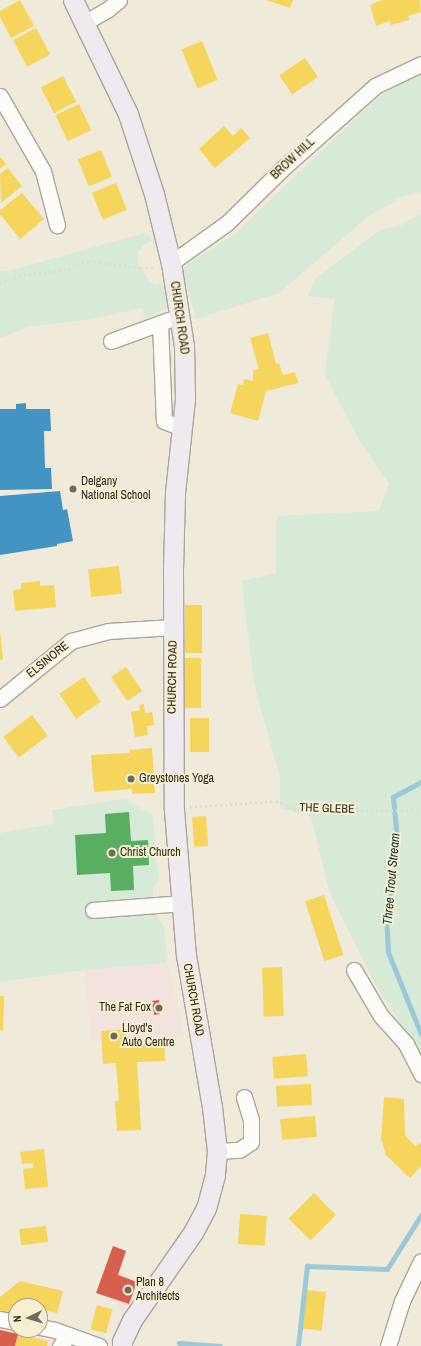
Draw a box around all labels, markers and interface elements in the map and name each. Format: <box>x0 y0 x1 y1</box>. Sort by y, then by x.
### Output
street label: BROW HILL <box>268 135 318 183</box>
street label: CHURCH ROAD <box>167 280 191 356</box>
place label: Delgany National School <box>81 475 150 503</box>
marker: Delgany National School <box>68 484 78 494</box>
street label: ELSINORE <box>24 639 72 681</box>
street label: CHURCH ROAD <box>165 640 181 714</box>
place label: Greystones Yoga <box>139 772 214 786</box>
marker: Greystones Yoga <box>126 774 136 784</box>
street label: THE GLEBE <box>299 801 355 817</box>
water label: Three Trout Stream <box>380 832 404 926</box>
place label: Christ Church <box>120 846 181 860</box>
marker: Christ Church <box>107 848 117 858</box>
street label: CHURCH ROAD <box>180 962 206 1038</box>
place label: The Fat Fox <box>99 1001 151 1015</box>
marker: The Fat Fox <box>154 1003 164 1013</box>
place label: Lloyd's Auto Centre <box>122 1022 175 1050</box>
marker: Lloyd's Auto Centre <box>109 1031 119 1041</box>
place label: Plan 8 Architects <box>136 1276 180 1304</box>
marker: Plan 8 Architects <box>123 1285 133 1295</box>
north arrow <box>8 1298 48 1338</box>
text: N <box>10 1315 24 1323</box>

